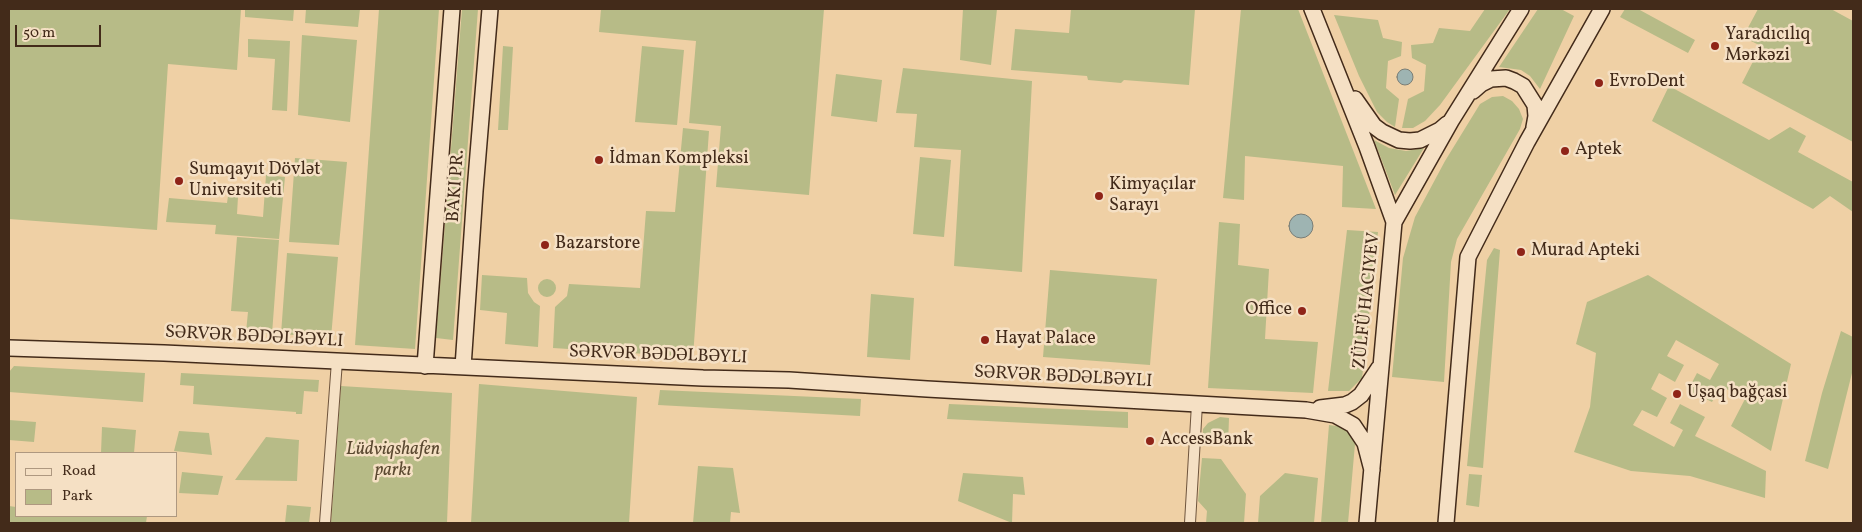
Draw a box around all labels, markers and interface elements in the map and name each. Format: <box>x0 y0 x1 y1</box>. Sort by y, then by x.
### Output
scale bar <box>18 15 104 47</box>
text: 50 m <box>23 23 55 44</box>
place label: Yaradıcılıq Mərkəzi <box>1725 25 1810 68</box>
marker: Yaradıcılıq Mərkəzi <box>1709 40 1721 52</box>
place label: EvroDent <box>1609 72 1685 94</box>
marker: EvroDent <box>1593 77 1605 89</box>
place label: Aptek <box>1575 140 1622 162</box>
marker: Aptek <box>1559 145 1571 157</box>
street label: BAKI PR. <box>444 149 470 223</box>
place label: İdman Kompleksi <box>609 149 749 171</box>
marker: İdman Kompleksi <box>593 154 605 166</box>
place label: Sumqayıt Dövlət Universiteti <box>189 160 321 202</box>
marker: Sumqayıt Dövlət Universiteti <box>173 175 185 187</box>
place label: Kimyaçılar Sarayı <box>1109 175 1196 218</box>
marker: Kimyaçılar Sarayı <box>1093 190 1105 202</box>
street label: ZÜLFÜ HACIYEV <box>1350 231 1386 371</box>
place label: Bazarstore <box>555 234 640 256</box>
marker: Bazarstore <box>539 239 551 251</box>
place label: Murad Apteki <box>1531 241 1640 263</box>
marker: Murad Apteki <box>1515 246 1527 258</box>
place label: Office <box>1245 300 1292 322</box>
marker: Office <box>1296 305 1308 317</box>
street label: SƏRVƏR BƏDƏLBƏYLI <box>164 323 344 353</box>
place label: Hayat Palace <box>995 329 1096 351</box>
marker: Hayat Palace <box>979 334 991 346</box>
street label: SƏRVƏR BƏDƏLBƏYLI <box>568 342 748 370</box>
street label: SƏRVƏR BƏDƏLBƏYLI <box>973 363 1153 393</box>
place label: Uşaq bağçasi <box>1687 383 1787 405</box>
marker: Uşaq bağçasi <box>1671 388 1683 400</box>
place label: AccessBank <box>1160 430 1253 452</box>
marker: AccessBank <box>1144 435 1156 447</box>
park label: Lüdviqshafen parkı <box>346 440 440 482</box>
legend <box>15 452 178 517</box>
text: Road <box>62 461 96 482</box>
text: Park <box>62 486 93 507</box>

